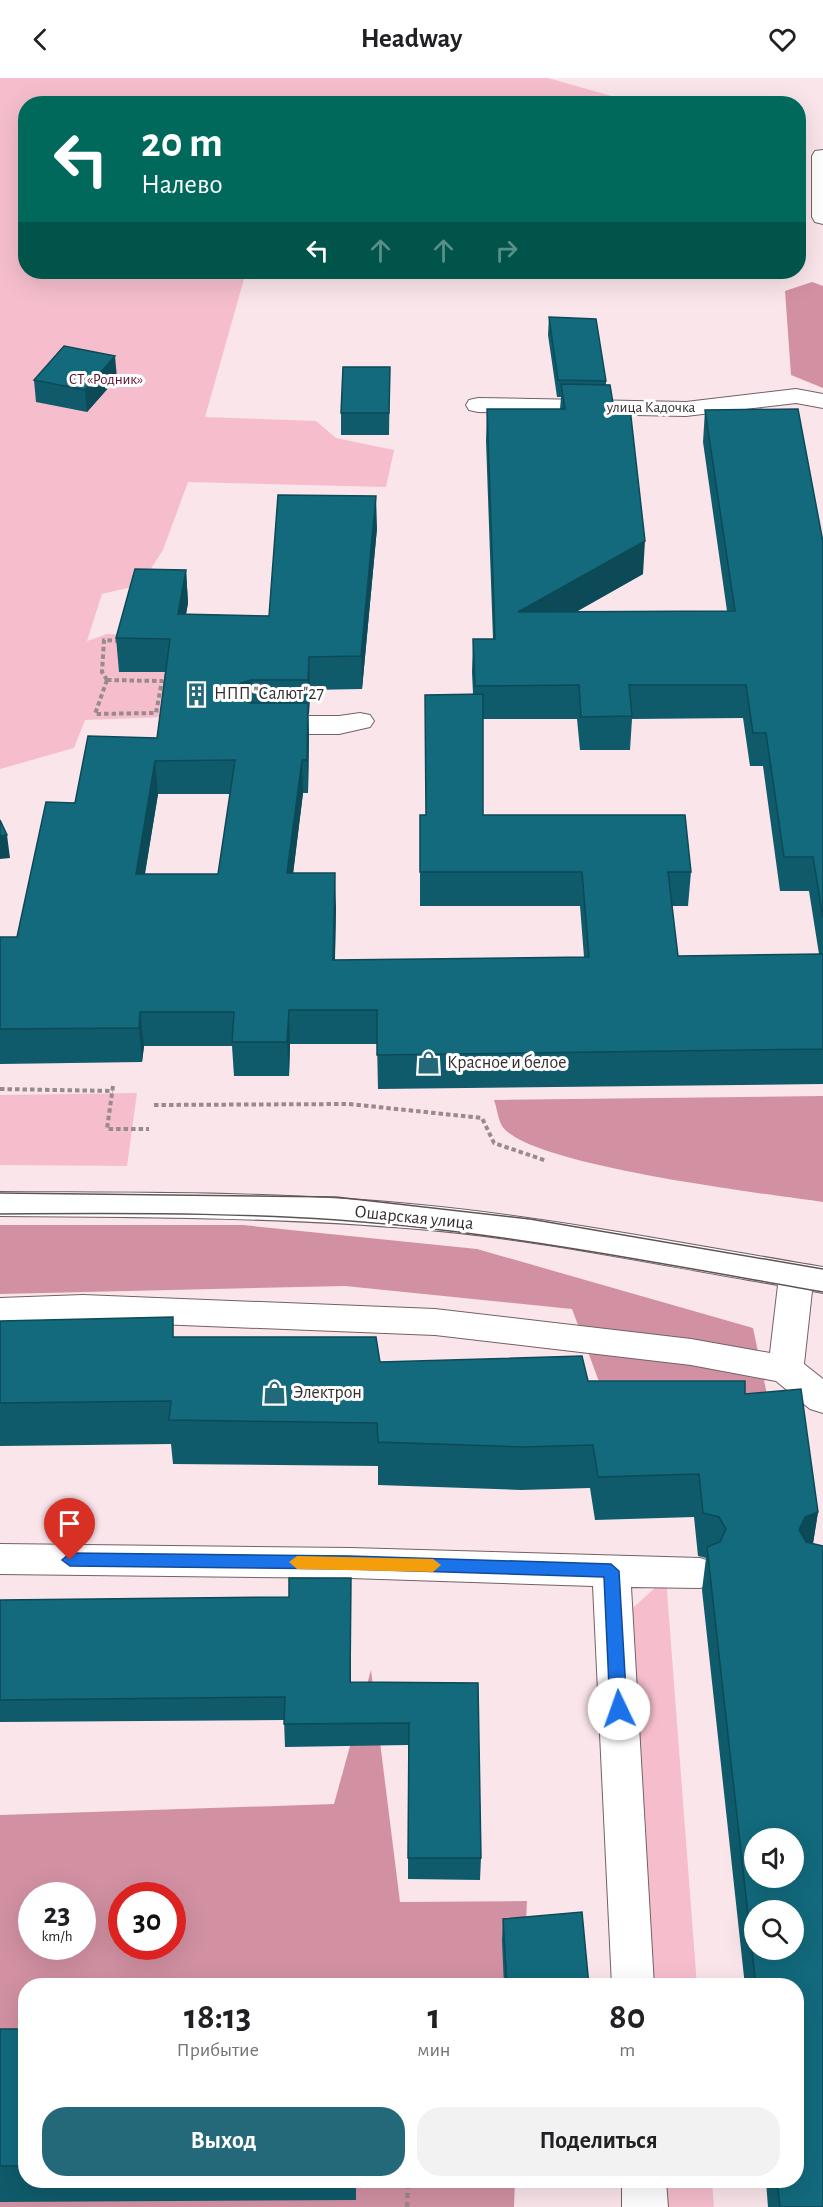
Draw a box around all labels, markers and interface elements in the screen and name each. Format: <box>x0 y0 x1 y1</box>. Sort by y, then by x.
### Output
icon: back <box>24 23 57 56</box>
icon: heart <box>766 23 799 56</box>
text: Headway <box>361 25 462 52</box>
icon: left <box>42 120 120 198</box>
text: 20 m <box>141 122 223 164</box>
text: Налево <box>141 171 223 198</box>
icon: left <box>301 234 334 267</box>
icon: ahead <box>364 234 397 267</box>
icon: ahead <box>427 234 460 267</box>
icon: right <box>490 234 523 267</box>
park label: СТ «Родник» <box>69 372 143 387</box>
street label: улица Кадочка <box>606 400 695 415</box>
building icon: НПП "Салют"27 <box>183 681 209 707</box>
place label: НПП "Салют"27 <box>214 685 324 703</box>
shop icon: Красное и белое <box>416 1050 442 1076</box>
place label: Красное и белое <box>447 1053 566 1072</box>
street label: Ошарская улица <box>354 1203 474 1233</box>
shop icon: Электрон <box>262 1380 288 1406</box>
place label: Электрон <box>293 1384 362 1402</box>
pin <box>44 1498 95 1560</box>
icon: arrive <box>53 1507 86 1540</box>
position arrow <box>587 1677 651 1741</box>
map controls <box>744 1828 804 1960</box>
button: sound <box>744 1828 804 1888</box>
speed limit sign: 30 <box>108 1882 186 1960</box>
text: 23 <box>43 1899 71 1929</box>
button: search <box>744 1900 804 1960</box>
text: km/h <box>42 1929 72 1944</box>
text: 18:13 <box>184 1999 251 2035</box>
text: 1 <box>427 1999 440 2035</box>
text: 80 <box>609 1999 646 2035</box>
text: Прибытие <box>176 2040 259 2060</box>
text: мин <box>417 2040 451 2060</box>
text: m <box>619 2040 635 2060</box>
button: Выход <box>42 2107 405 2176</box>
button: Поделиться <box>417 2107 780 2176</box>

